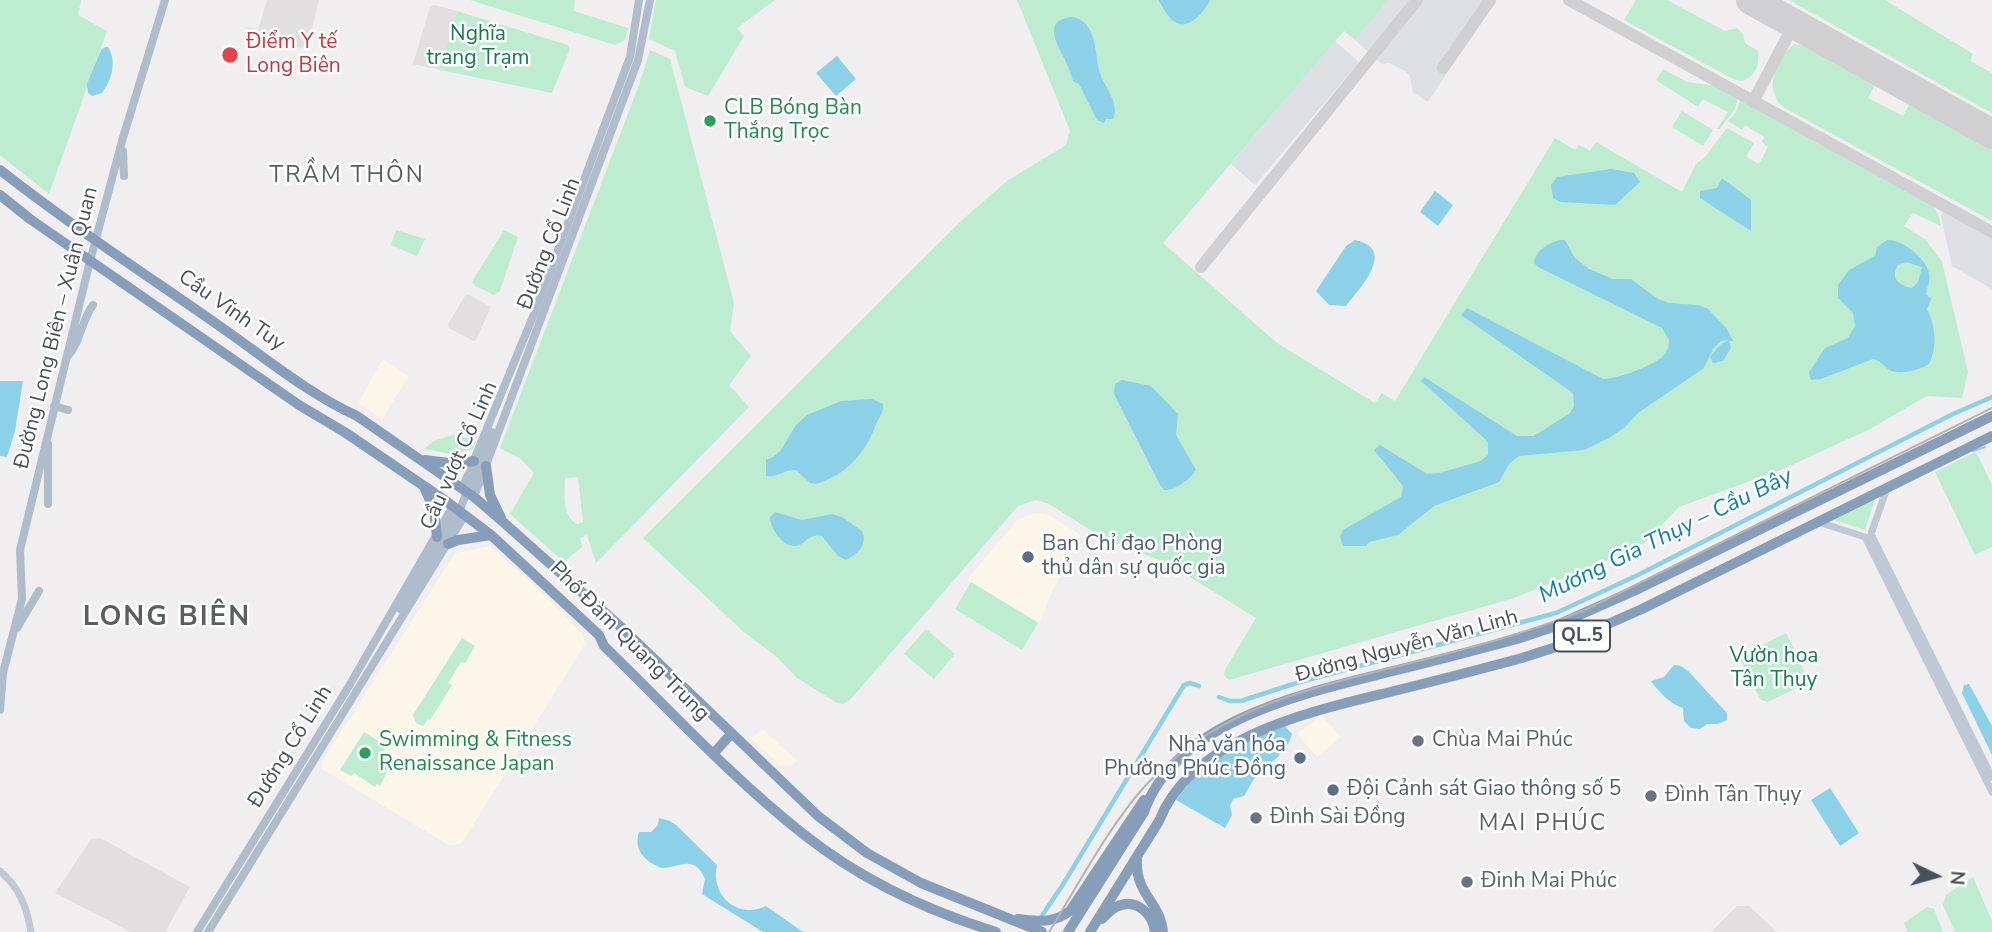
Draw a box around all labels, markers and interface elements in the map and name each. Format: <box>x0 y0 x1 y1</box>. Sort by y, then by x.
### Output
park label: Nghĩa trang Trạm <box>426 22 530 72</box>
place label: Điểm Y tế Long Biên <box>246 30 341 80</box>
marker: Điểm Y tế Long Biên <box>220 45 240 65</box>
place label: CLB Bóng Bàn Thắng Trọc <box>724 96 862 146</box>
marker: CLB Bóng Bàn Thắng Trọc <box>702 113 718 129</box>
district label: TRẦM THÔN <box>270 162 424 190</box>
street label: Đường Cổ Linh <box>513 174 587 314</box>
street label: Đường Long Biên – Xuân Quan <box>10 184 104 472</box>
street label: Cầu Vĩnh Tuy <box>173 265 289 357</box>
street label: Cầu vượt Cổ Linh <box>416 378 504 534</box>
water label: Mương Gia Thụy – Cầu Bây <box>1535 464 1797 610</box>
place label: Ban Chỉ đạo Phòng thủ dân sự quốc gia <box>1042 532 1226 582</box>
marker: Ban Chỉ đạo Phòng thủ dân sự quốc gia <box>1020 549 1036 565</box>
street label: Phố Đàm Quang Trung <box>544 557 714 727</box>
district label: LONG BIÊN <box>84 601 250 635</box>
street label: Đường Nguyễn Văn Linh <box>1293 605 1521 689</box>
road number: QL.5 <box>1554 621 1610 652</box>
park label: Vườn hoa Tân Thụy <box>1730 644 1818 694</box>
street label: Đường Cổ Linh <box>243 681 339 813</box>
place label: Swimming & Fitness Renaissance Japan <box>379 728 572 778</box>
place label: Chùa Mai Phúc <box>1432 728 1572 754</box>
place label: Nhà văn hóa Phường Phúc Đồng <box>1104 733 1286 783</box>
marker: Chùa Mai Phúc <box>1410 733 1426 749</box>
marker: Swimming & Fitness Renaissance Japan <box>357 745 373 761</box>
marker: Nhà văn hóa Phường Phúc Đồng <box>1292 750 1308 766</box>
place label: Đội Cảnh sát Giao thông số 5 <box>1347 777 1621 803</box>
marker: Đội Cảnh sát Giao thông số 5 <box>1325 782 1341 798</box>
place label: Đình Tân Thụy <box>1665 783 1801 809</box>
marker: Đình Tân Thụy <box>1643 788 1659 804</box>
place label: Đình Sài Đồng <box>1270 805 1406 831</box>
marker: Đình Sài Đồng <box>1248 810 1264 826</box>
district label: MAI PHÚC <box>1480 810 1606 838</box>
north arrow <box>1901 841 1971 911</box>
place label: Đinh Mai Phúc <box>1481 869 1617 895</box>
text: N <box>1943 870 1970 886</box>
marker: Đinh Mai Phúc <box>1459 874 1475 890</box>

